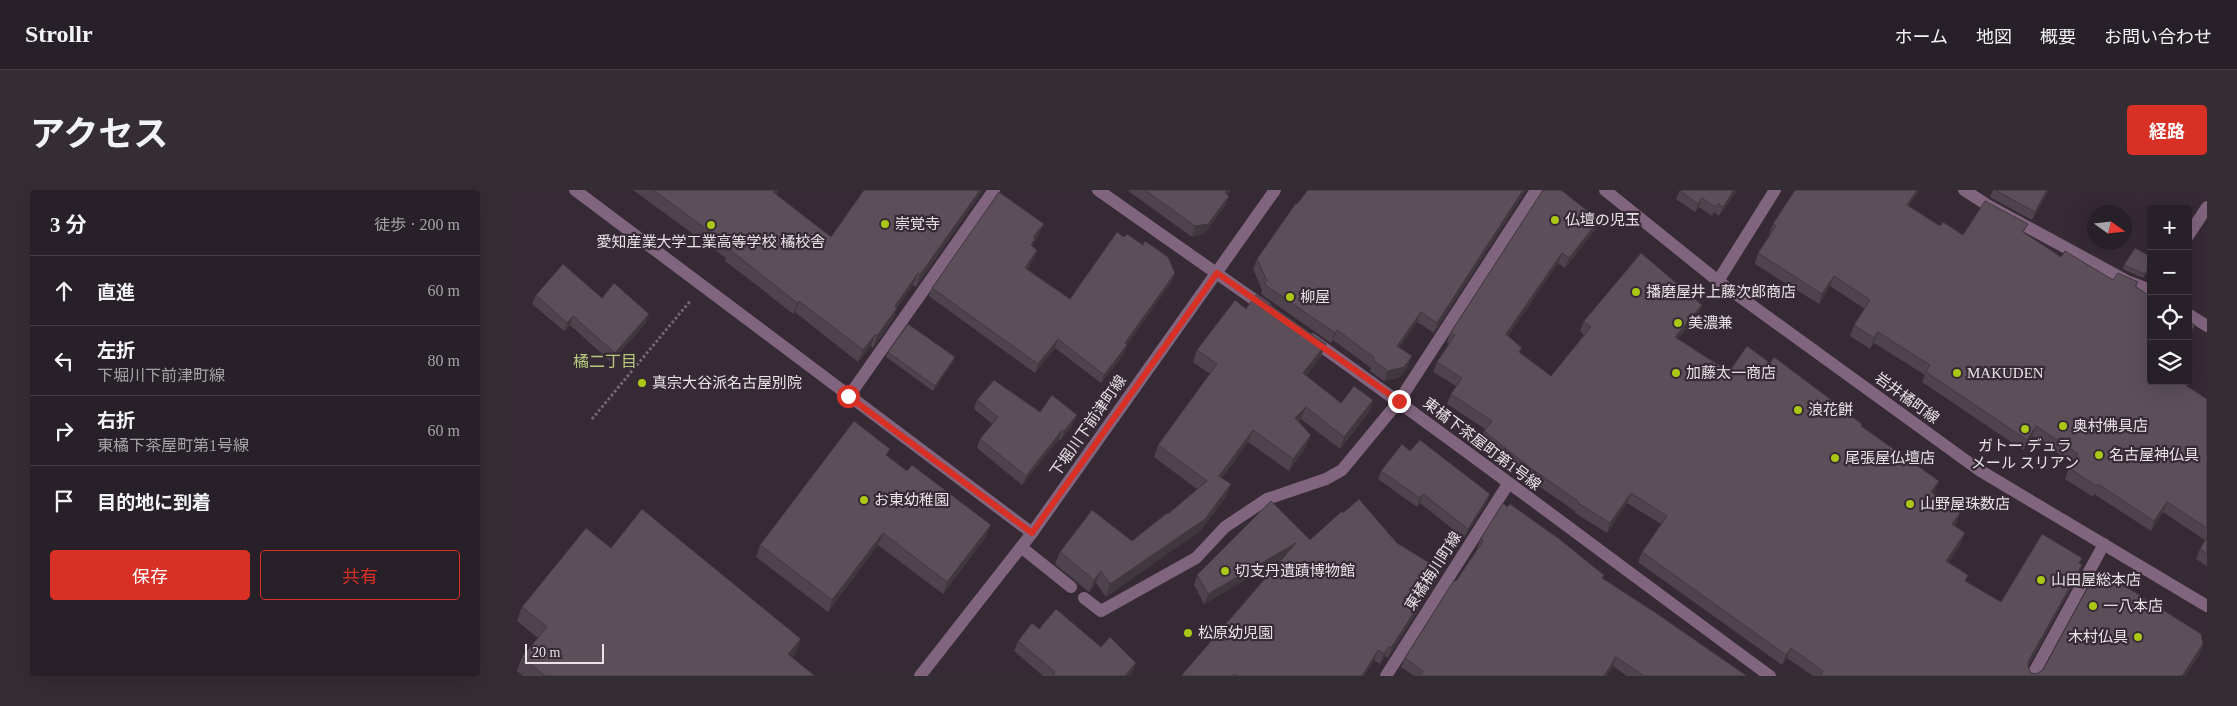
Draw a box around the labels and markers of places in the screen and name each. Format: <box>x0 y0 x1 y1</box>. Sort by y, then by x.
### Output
place label: 仏壇の児玉 <box>1565 212 1640 228</box>
marker: 仏壇の児玉 <box>1549 214 1561 226</box>
place label: 崇覚寺 <box>895 216 940 232</box>
marker: 崇覚寺 <box>879 218 891 230</box>
marker: 愛知産業大学工業高等学校 橘校舎 <box>705 219 717 231</box>
place label: 愛知産業大学工業高等学校 橘校舎 <box>597 234 825 250</box>
place label: 播磨屋井上藤次郎商店 <box>1646 283 1796 300</box>
marker: 播磨屋井上藤次郎商店 <box>1630 286 1642 298</box>
place label: 柳屋 <box>1300 289 1330 305</box>
marker: 柳屋 <box>1284 291 1296 303</box>
place label: 美濃兼 <box>1688 315 1733 331</box>
marker: 美濃兼 <box>1672 317 1684 329</box>
place label: 加藤太一商店 <box>1686 365 1776 381</box>
place label: MAKUDEN <box>1967 365 2044 381</box>
marker: 加藤太一商店 <box>1670 367 1682 379</box>
marker: MAKUDEN <box>1951 367 1963 379</box>
place label: 真宗大谷派名古屋別院 <box>652 375 802 391</box>
marker: 真宗大谷派名古屋別院 <box>636 377 648 389</box>
place label: 浪花餅 <box>1808 401 1853 418</box>
marker: 浪花餅 <box>1792 404 1804 416</box>
place label: 奥村佛具店 <box>2073 417 2148 434</box>
marker: 奥村佛具店 <box>2057 420 2069 432</box>
marker: ガトー デュラ メール スリアン <box>2019 423 2031 435</box>
place label: ガトー デュラ メール スリアン <box>1971 438 2079 471</box>
place label: 名古屋神仏具 <box>2109 447 2199 463</box>
marker: 名古屋神仏具 <box>2093 449 2105 461</box>
place label: 尾張屋仏壇店 <box>1845 450 1935 466</box>
marker: 尾張屋仏壇店 <box>1829 452 1841 464</box>
place label: お東幼稚園 <box>874 492 949 508</box>
marker: お東幼稚園 <box>858 494 870 506</box>
place label: 山野屋珠数店 <box>1920 496 2010 512</box>
marker: 山野屋珠数店 <box>1904 498 1916 510</box>
place label: 切支丹遺蹟博物館 <box>1235 562 1355 579</box>
marker: 切支丹遺蹟博物館 <box>1219 565 1231 577</box>
place label: 山田屋総本店 <box>2051 572 2141 588</box>
marker: 山田屋総本店 <box>2035 574 2047 586</box>
place label: 一八本店 <box>2103 598 2163 614</box>
marker: 一八本店 <box>2087 600 2099 612</box>
place label: 松原幼児園 <box>1198 625 1273 641</box>
marker: 松原幼児園 <box>1182 627 1194 639</box>
place label: 木村仏具 <box>2068 628 2128 645</box>
marker: 木村仏具 <box>2132 631 2144 643</box>

